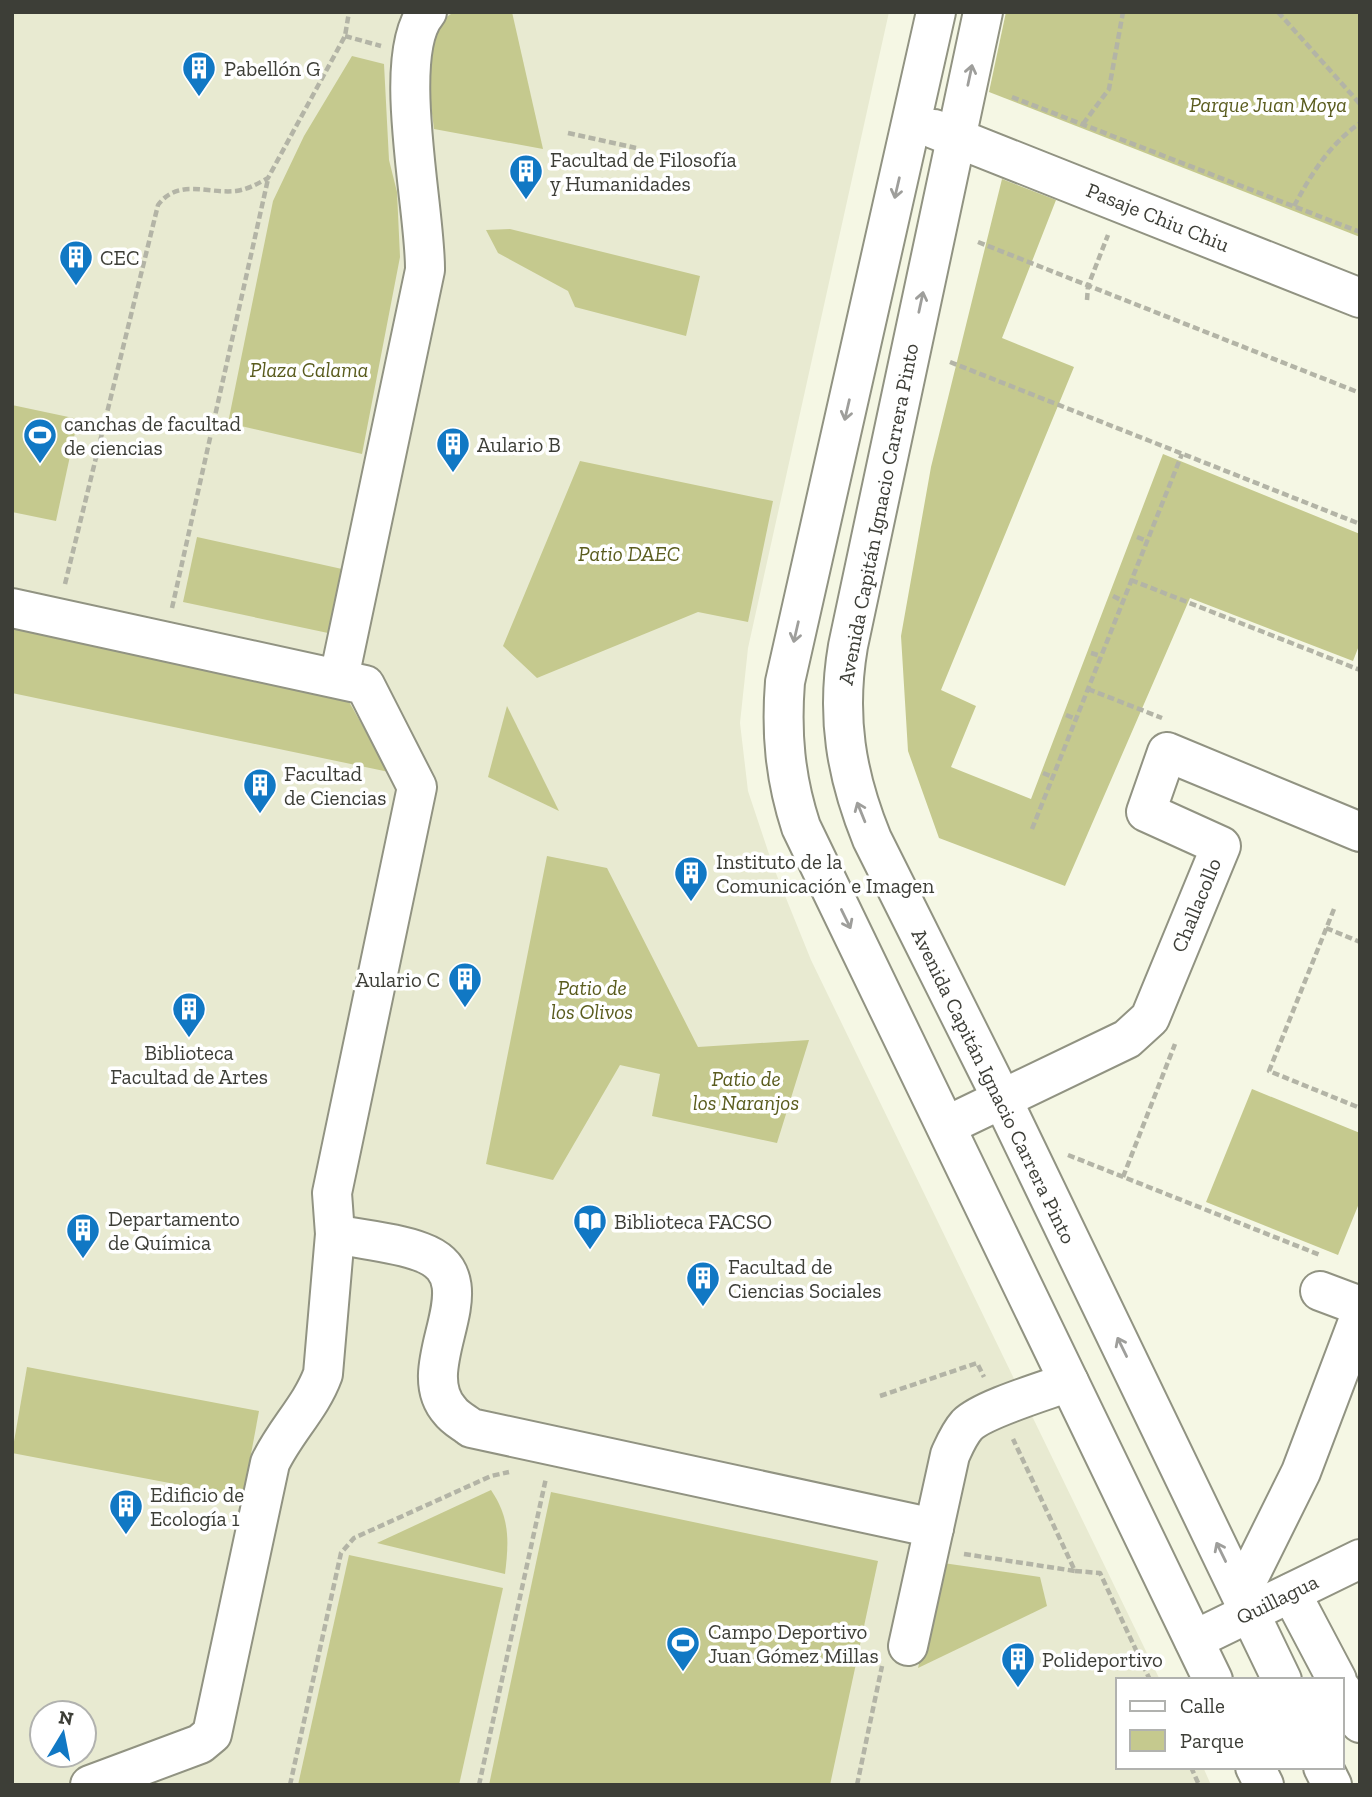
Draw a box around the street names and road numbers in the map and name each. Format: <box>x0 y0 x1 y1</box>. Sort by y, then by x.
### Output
street label: Pasaje Chiu Chiu <box>1082 177 1233 258</box>
street label: Avenida Capitán Ignacio Carrera Pinto <box>833 341 923 687</box>
street label: Challacollo <box>1166 854 1226 956</box>
street label: Avenida Capitán Ignacio Carrera Pinto <box>907 924 1081 1248</box>
street label: Quillagua <box>1232 1569 1322 1629</box>

